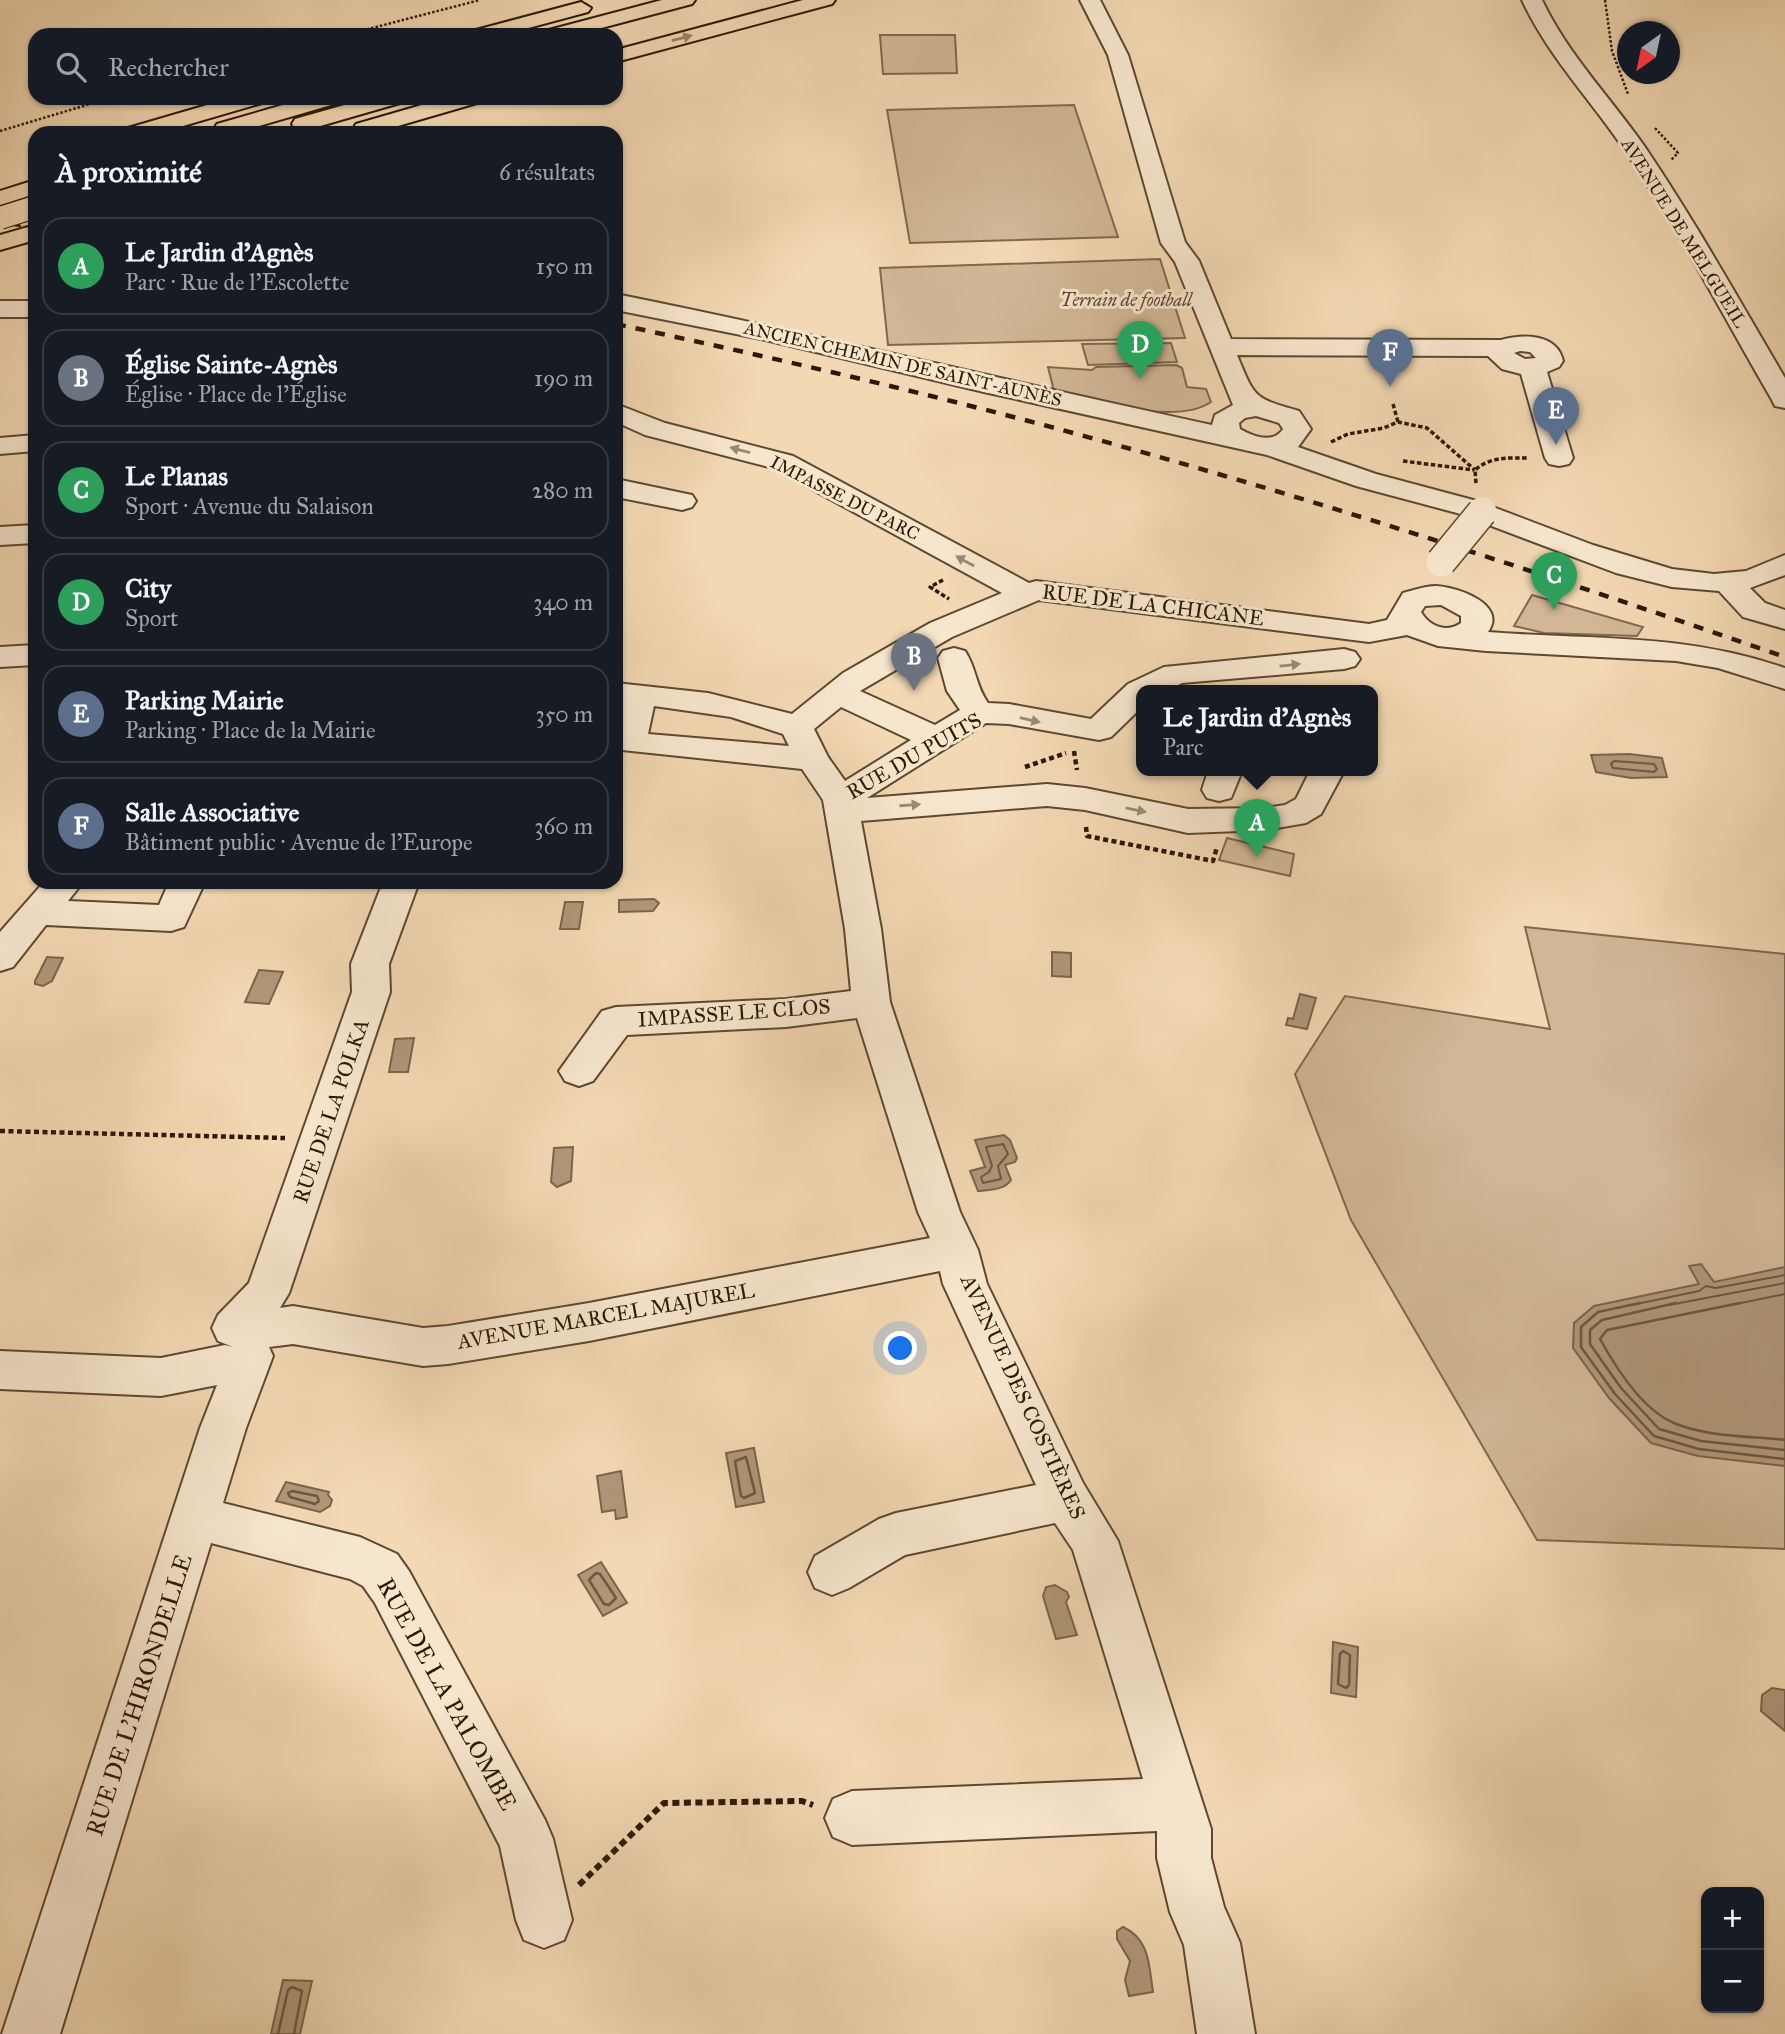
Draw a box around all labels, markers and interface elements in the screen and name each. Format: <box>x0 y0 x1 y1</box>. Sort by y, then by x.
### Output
north arrow <box>1617 21 1680 84</box>
search box <box>28 28 623 105</box>
one-way arrow <box>672 32 693 42</box>
icon: search <box>52 48 90 86</box>
text: Rechercher <box>108 51 229 83</box>
street label: AVENUE DE MELGUEIL <box>1616 133 1752 332</box>
text: À proximité <box>56 154 202 190</box>
text: 6 résultats <box>499 158 595 186</box>
text: Le Jardin d'Agnès <box>125 236 313 268</box>
text: A <box>73 252 89 280</box>
text: 150 m <box>536 252 593 280</box>
text: Parc · Rue de l'Escolette <box>125 268 349 296</box>
park label: Terrain de football <box>1060 289 1194 311</box>
street label: ANCIEN CHEMIN DE SAINT-AUNÈS <box>741 315 1064 411</box>
pin: D <box>1117 321 1163 379</box>
pin: F <box>1367 329 1413 387</box>
text: Église Sainte-Agnès <box>125 348 338 380</box>
text: B <box>73 364 89 392</box>
text: 190 m <box>534 364 593 392</box>
text: Église · Place de l'Église <box>125 380 347 408</box>
pin: E <box>1533 387 1579 445</box>
one-way arrow <box>729 444 750 454</box>
street label: IMPASSE DU PARC <box>767 451 923 545</box>
text: Le Planas <box>125 460 228 492</box>
text: C <box>73 476 89 504</box>
text: 280 m <box>532 476 593 504</box>
text: Sport · Avenue du Salaison <box>125 492 374 520</box>
pin: C <box>1531 552 1577 610</box>
one-way arrow <box>955 555 975 567</box>
text: City <box>125 572 171 604</box>
street label: RUE DE LA CHICANE <box>1041 578 1265 632</box>
text: D <box>72 588 90 616</box>
text: 340 m <box>533 588 593 616</box>
text: Sport <box>125 604 178 632</box>
pin: B <box>891 633 937 691</box>
one-way arrow <box>1279 659 1301 670</box>
text: Parking Mairie <box>125 684 284 716</box>
popup <box>1136 685 1378 776</box>
text: E <box>73 700 89 728</box>
text: 350 m <box>535 700 593 728</box>
text: Le Jardin d'Agnès <box>1163 701 1351 733</box>
street label: RUE DU PUITS <box>842 707 986 805</box>
one-way arrow <box>1019 714 1041 725</box>
text: Parking · Place de la Mairie <box>125 716 375 744</box>
text: Parc <box>1163 733 1203 761</box>
text: Salle Associative <box>125 796 299 828</box>
one-way arrow <box>899 799 921 810</box>
pin: A <box>1234 799 1280 857</box>
one-way arrow <box>1125 804 1147 815</box>
text: F <box>73 812 89 840</box>
text: 360 m <box>534 812 593 840</box>
text: Bâtiment public · Avenue de l'Europe <box>125 828 473 856</box>
street label: IMPASSE LE CLOS <box>637 993 831 1033</box>
street label: RUE DE LA POLKA <box>287 1015 375 1207</box>
street label: AVENUE DES COSTIÈRES <box>954 1269 1092 1523</box>
street label: AVENUE MARCEL MAJUREL <box>454 1277 757 1355</box>
your location <box>883 1331 917 1365</box>
street label: RUE DE L'HIRONDELLE <box>79 1550 199 1840</box>
street label: RUE DE LA PALOMBE <box>371 1573 523 1815</box>
map controls <box>1701 1887 1764 2013</box>
button: + <box>1701 1887 1764 1950</box>
button: − <box>1701 1950 1764 2013</box>

